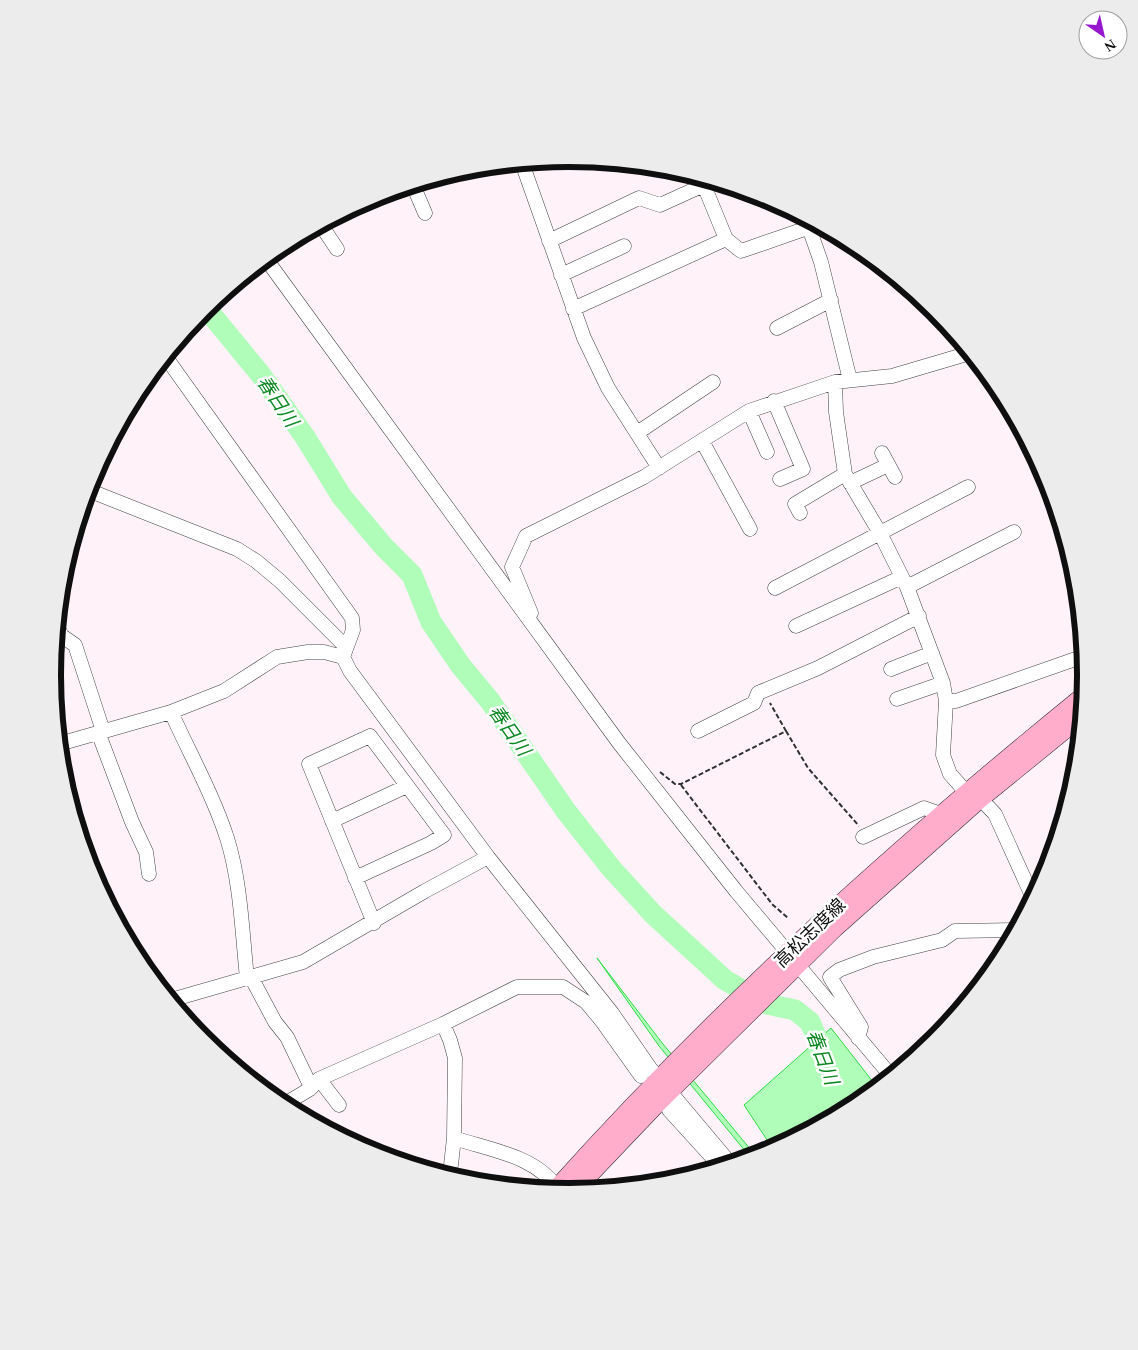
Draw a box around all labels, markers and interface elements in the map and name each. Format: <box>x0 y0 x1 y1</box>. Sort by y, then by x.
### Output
north arrow <box>1078 10 1128 60</box>
text: N <box>1102 36 1118 54</box>
water label: 春日川 <box>253 372 303 432</box>
water label: 春日川 <box>485 701 536 761</box>
street label: 高松志度線 <box>771 895 849 971</box>
water label: 春日川 <box>803 1027 843 1089</box>

